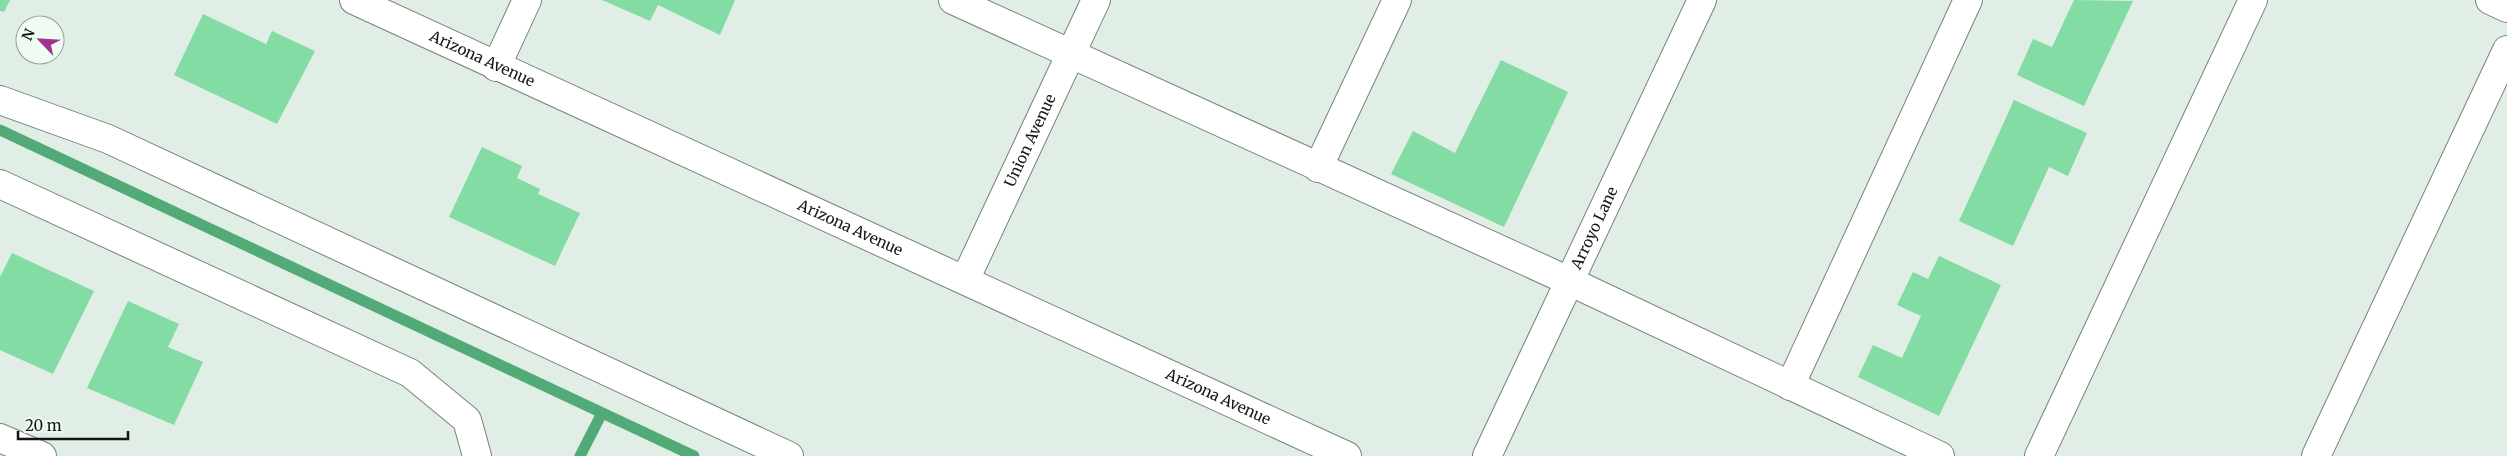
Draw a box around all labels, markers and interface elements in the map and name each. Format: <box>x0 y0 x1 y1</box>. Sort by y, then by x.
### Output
north arrow <box>15 15 65 65</box>
text: N <box>18 26 39 43</box>
street label: Arizona Avenue <box>426 26 538 91</box>
street label: Union Avenue <box>1000 91 1060 190</box>
street label: Arroyo Lane <box>1566 183 1622 273</box>
street label: Arizona Avenue <box>794 195 906 260</box>
street label: Arizona Avenue <box>1162 364 1274 429</box>
scale bar <box>18 408 128 440</box>
text: 20 m <box>25 416 62 435</box>

